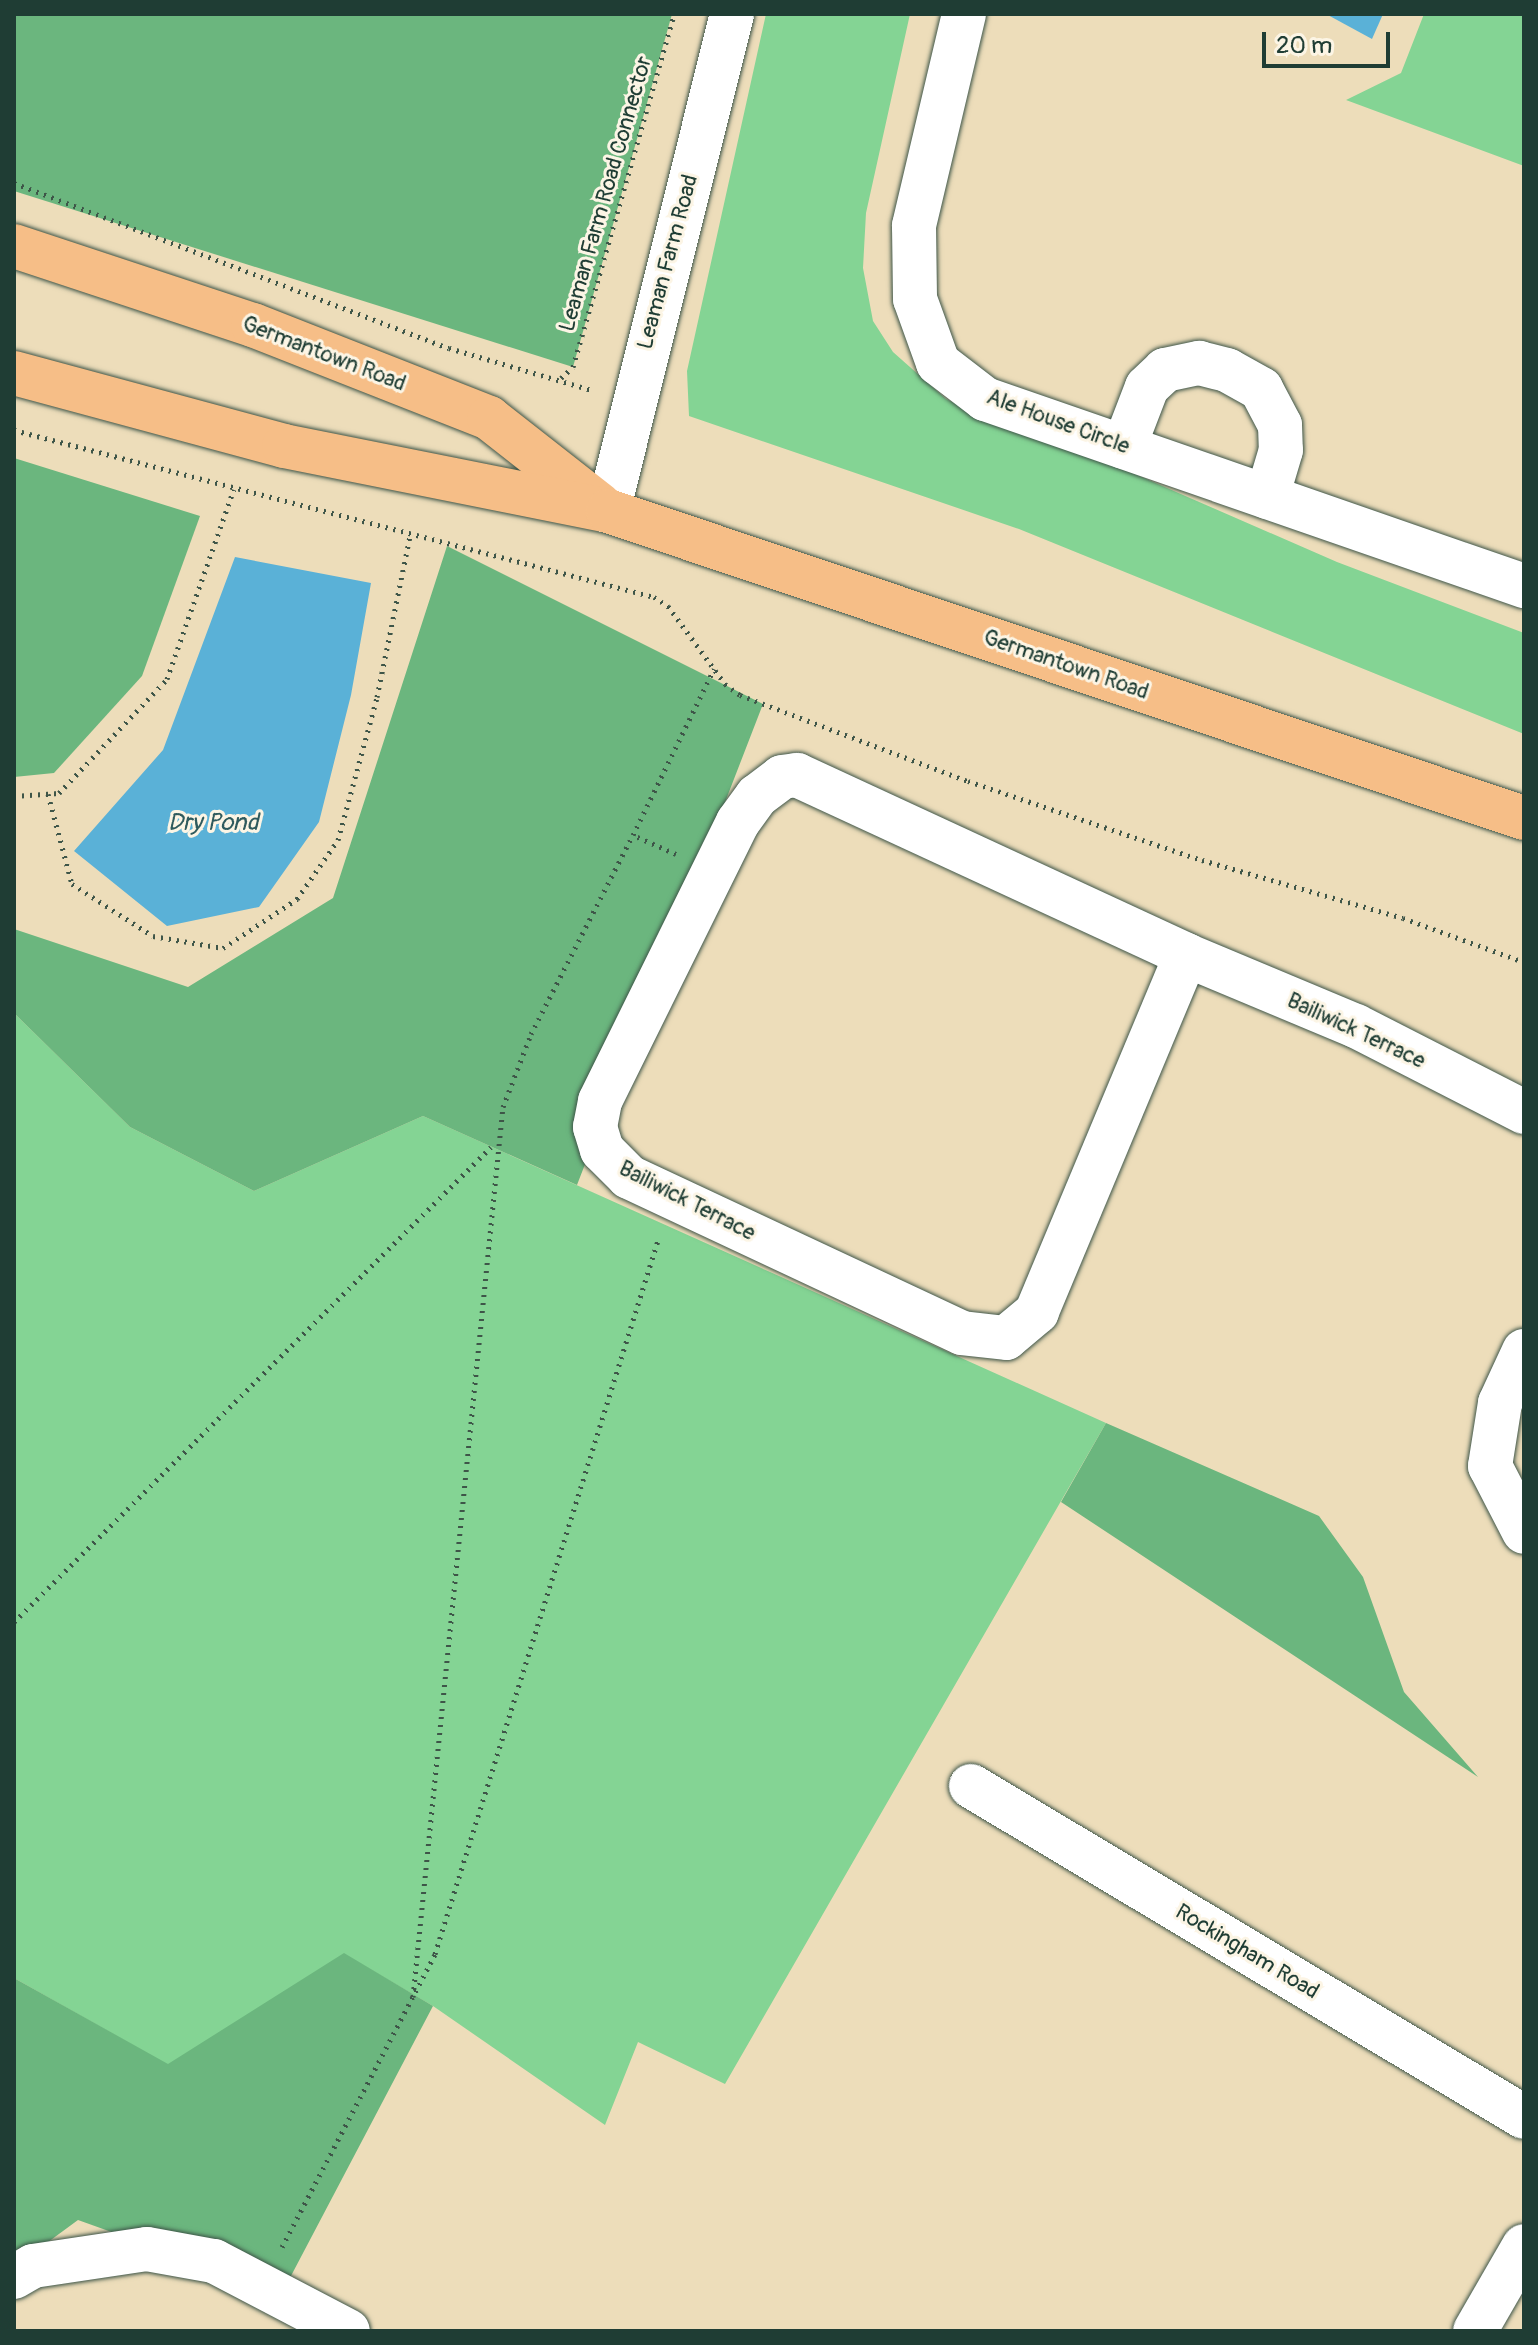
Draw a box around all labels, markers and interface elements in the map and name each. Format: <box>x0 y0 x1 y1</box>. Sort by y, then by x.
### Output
scale bar <box>1266 16 1394 66</box>
text: 20 m <box>1276 31 1332 60</box>
street label: Leaman Farm Road Connector <box>554 53 658 335</box>
street label: Leaman Farm Road <box>632 172 704 352</box>
street label: Germantown Road <box>239 311 409 397</box>
street label: Ale House Circle <box>983 384 1133 460</box>
street label: Germantown Road <box>980 624 1152 706</box>
water label: Dry Pond <box>168 809 258 837</box>
street label: Bailiwick Terrace <box>1283 987 1429 1075</box>
street label: Bailiwick Terrace <box>614 1155 760 1247</box>
street label: Rockingham Road <box>1170 1899 1324 2005</box>

